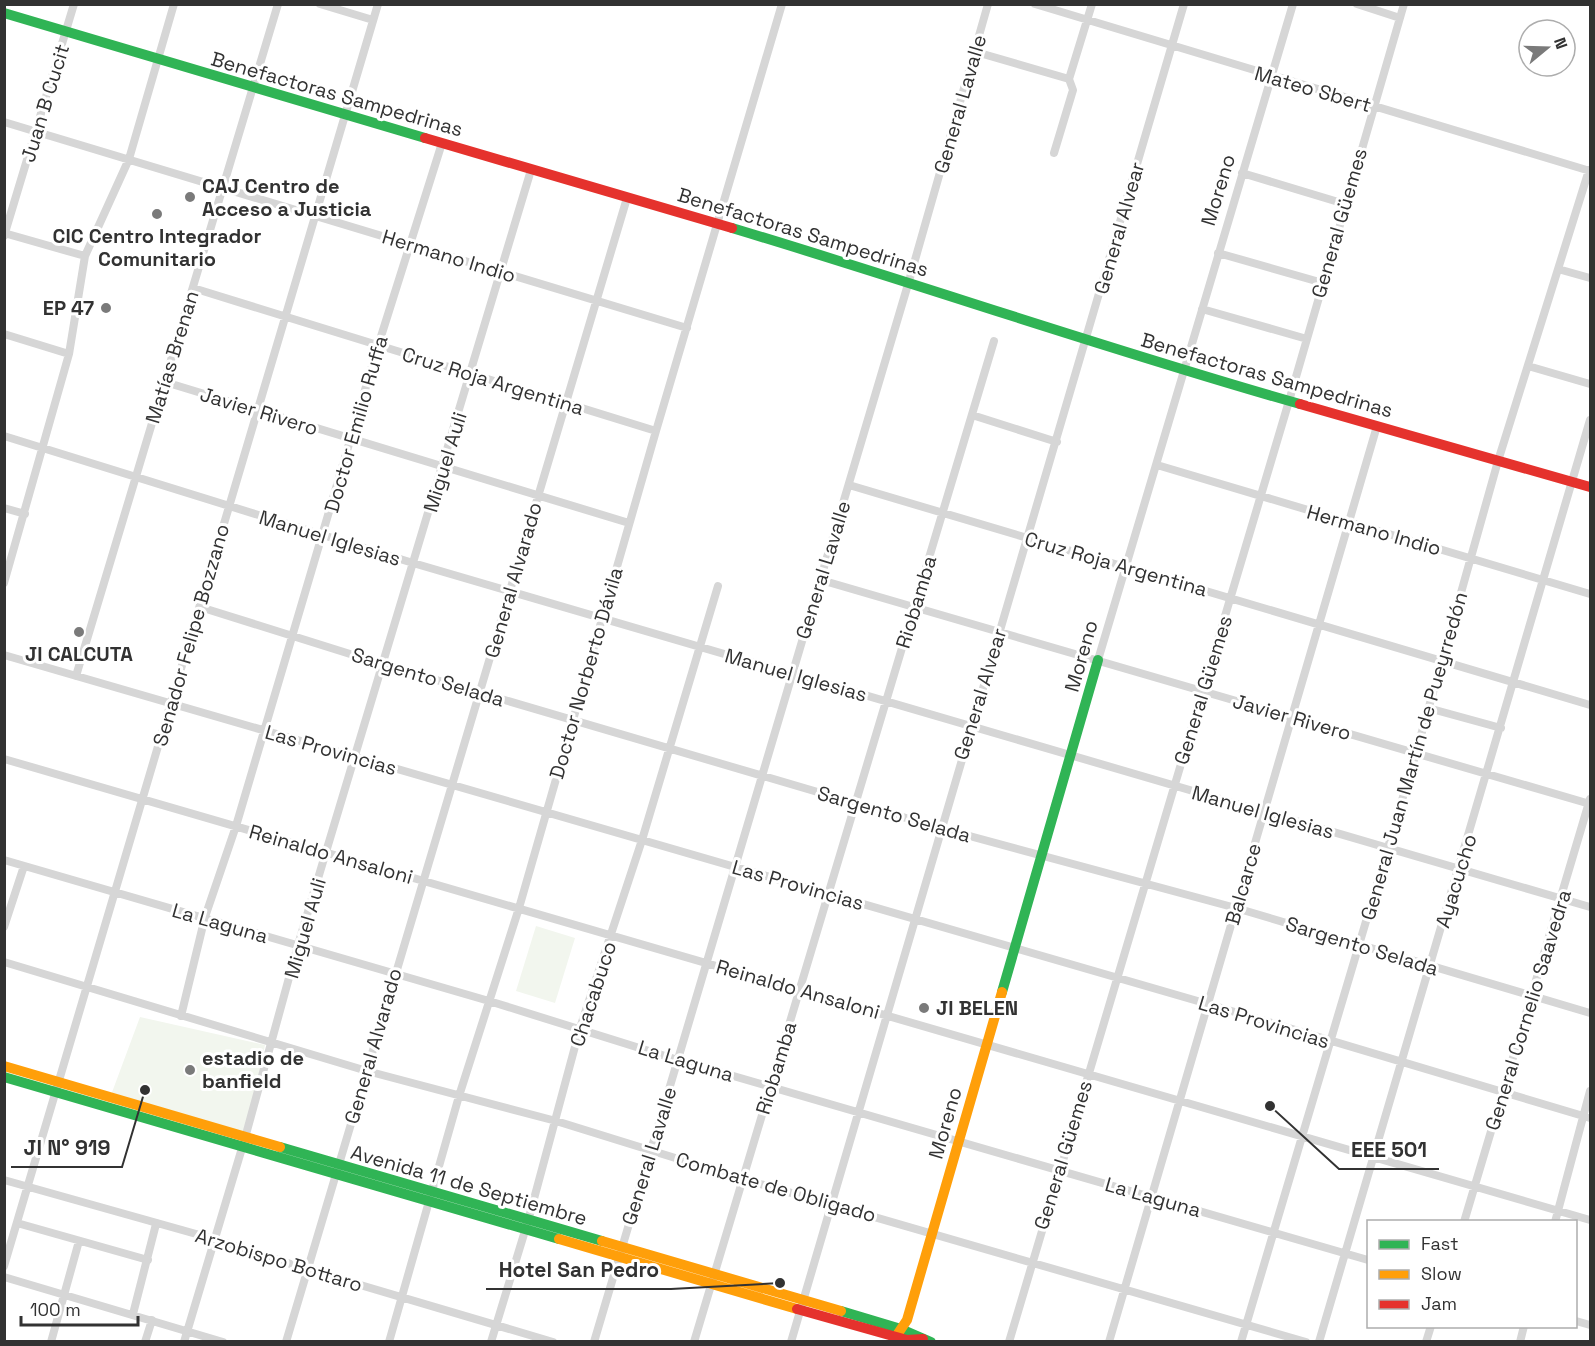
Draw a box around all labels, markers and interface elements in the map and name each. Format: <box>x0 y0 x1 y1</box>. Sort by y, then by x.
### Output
north arrow <box>1517 18 1577 78</box>
street label: General Lavalle <box>928 31 992 177</box>
text: N <box>1549 35 1572 52</box>
street label: Juan B Cucit <box>15 41 75 165</box>
street label: Benefactoras Sampedrinas <box>208 46 466 142</box>
street label: Mateo Sbert <box>1252 60 1374 118</box>
street label: General Güemes <box>1305 145 1373 301</box>
street label: Moreno <box>1195 151 1241 229</box>
street label: General Alvear <box>1088 159 1150 297</box>
place label: CAJ Centro de Acceso a Justicia <box>202 173 372 222</box>
street label: Benefactoras Sampedrinas <box>674 181 932 283</box>
marker: CAJ Centro de Acceso a Justicia <box>183 190 197 204</box>
marker: CIC Centro Integrador Comunitario <box>150 207 164 221</box>
place label: CIC Centro Integrador Comunitario <box>53 223 262 272</box>
street label: Hermano Indio <box>379 223 519 289</box>
street label: Matías Brenan <box>139 287 205 427</box>
place label: EP 47 <box>43 295 94 321</box>
marker: EP 47 <box>99 301 113 315</box>
street label: Benefactoras Sampedrinas <box>1138 327 1396 423</box>
street label: Doctor Emilio Ruffa <box>318 332 394 516</box>
street label: Cruz Roja Argentina <box>399 341 587 421</box>
street label: Javier Rivero <box>197 381 321 441</box>
street label: Miguel Auli <box>417 409 473 515</box>
street label: General Lavalle <box>790 498 856 642</box>
street label: Hermano Indio <box>1304 498 1444 562</box>
street label: General Alvarado <box>478 499 548 661</box>
street label: Manuel Iglesias <box>256 504 404 572</box>
street label: Senador Felipe Bozzano <box>147 521 235 749</box>
street label: Cruz Roja Argentina <box>1022 525 1210 603</box>
street label: Riobamba <box>890 552 942 652</box>
street label: Doctor Norberto Dávila <box>543 564 629 782</box>
street label: General Juan Martín de Pueyrredón <box>1355 589 1473 923</box>
street label: General Güemes <box>1168 612 1238 768</box>
street label: Moreno <box>1058 617 1104 695</box>
marker: JI CALCUTA <box>72 625 86 639</box>
street label: General Alvear <box>948 625 1012 763</box>
place label: JI CALCUTA <box>25 641 133 667</box>
street label: Sargento Selada <box>348 641 508 713</box>
street label: Manuel Iglesias <box>722 642 870 708</box>
street label: Javier Rivero <box>1230 688 1354 746</box>
street label: Las Provincias <box>262 719 400 781</box>
street label: Manuel Iglesias <box>1189 779 1337 845</box>
street label: Sargento Selada <box>814 780 974 848</box>
street label: Reinaldo Ansaloni <box>246 818 416 890</box>
street label: Ayacucho <box>1429 831 1483 931</box>
street label: Balcarce <box>1219 840 1267 928</box>
street label: Las Provincias <box>729 854 867 916</box>
street label: Miguel Auli <box>278 875 332 981</box>
street label: General Cornelio Saavedra <box>1479 886 1577 1134</box>
street label: La Laguna <box>169 897 271 949</box>
street label: Sargento Selada <box>1282 910 1442 982</box>
street label: Chacabuco <box>564 938 622 1050</box>
street label: Reinaldo Ansaloni <box>713 953 883 1025</box>
street label: General Alvarado <box>338 965 408 1127</box>
street label: Las Provincias <box>1195 990 1333 1054</box>
place label: JI BELEN <box>936 995 1018 1021</box>
marker: JI BELEN <box>917 1001 931 1015</box>
street label: Riobamba <box>750 1018 802 1118</box>
street label: La Laguna <box>635 1034 737 1088</box>
place label: estadio de banfield <box>202 1045 304 1094</box>
marker: estadio de banfield <box>183 1063 197 1077</box>
street label: General Güemes <box>1028 1077 1098 1233</box>
street label: General Lavalle <box>616 1084 682 1228</box>
street label: Moreno <box>922 1084 968 1162</box>
callout: JI N° 919 <box>11 1128 122 1167</box>
callout: EEE 501 <box>1339 1130 1439 1169</box>
text: JI N° 919 <box>24 1134 110 1161</box>
text: EEE 501 <box>1351 1136 1427 1163</box>
street label: Avenida 11 de Septiembre <box>348 1139 590 1231</box>
street label: Combate de Obligado <box>673 1146 879 1228</box>
street label: La Laguna <box>1102 1171 1204 1223</box>
legend <box>1367 1220 1577 1328</box>
street label: Arzobispo Bottaro <box>192 1222 366 1298</box>
text: Fast <box>1421 1232 1458 1255</box>
callout: Hotel San Pedro <box>486 1250 671 1289</box>
text: Hotel San Pedro <box>499 1256 659 1283</box>
text: Slow <box>1421 1262 1462 1285</box>
scale bar <box>21 1289 138 1327</box>
text: Jam <box>1421 1292 1457 1315</box>
text: 100 m <box>30 1298 81 1321</box>

